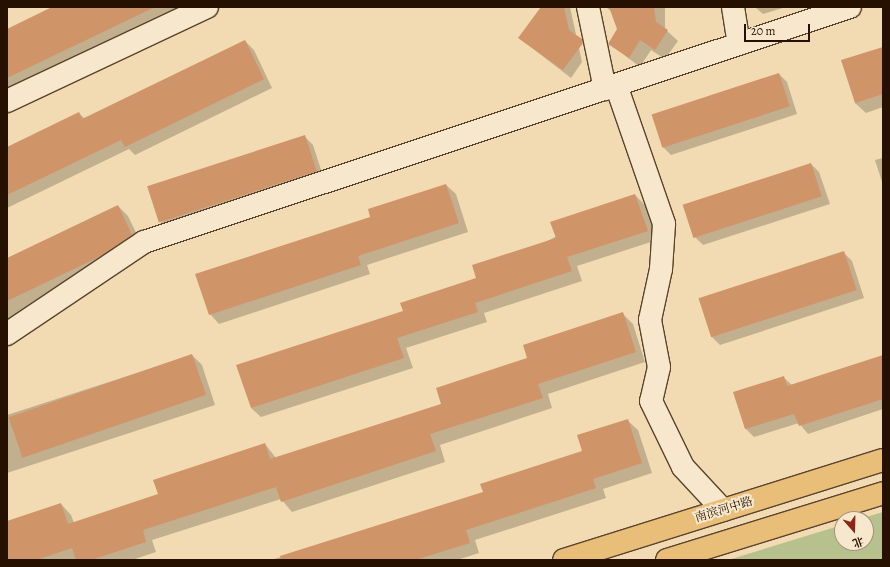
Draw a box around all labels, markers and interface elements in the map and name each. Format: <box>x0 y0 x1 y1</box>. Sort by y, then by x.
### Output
scale bar <box>746 16 812 42</box>
text: 20 m <box>751 23 775 39</box>
street label: 南滨河中路 <box>693 494 755 526</box>
north arrow <box>834 511 874 551</box>
text: 北 <box>850 533 866 551</box>

